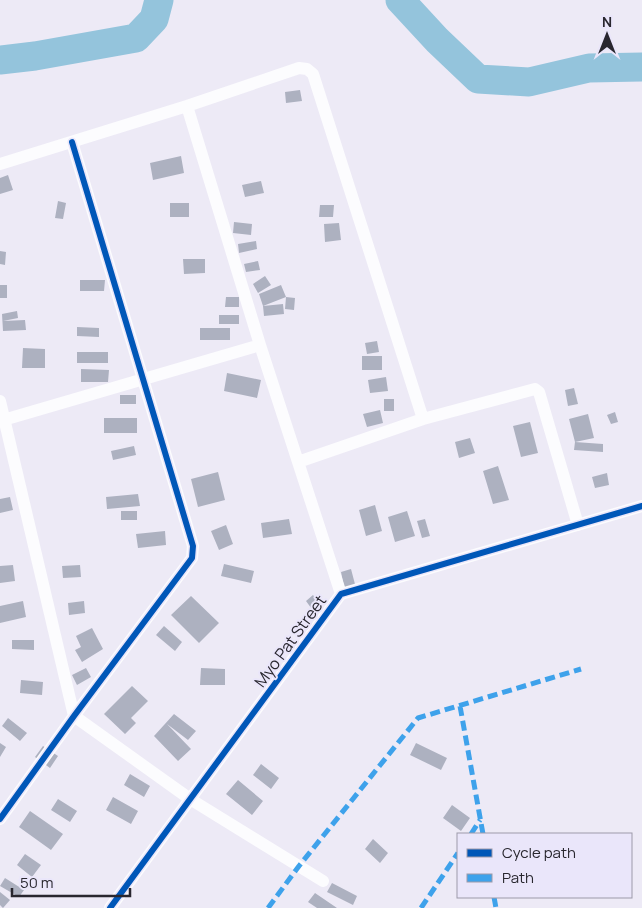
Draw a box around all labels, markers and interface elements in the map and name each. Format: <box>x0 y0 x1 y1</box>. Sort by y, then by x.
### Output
north arrow <box>582 10 632 60</box>
text: N <box>602 12 612 31</box>
street label: Myo Pat Street <box>249 590 331 692</box>
legend <box>457 833 632 898</box>
text: Cycle path <box>502 842 576 863</box>
scale bar <box>12 866 130 898</box>
text: Path <box>502 867 534 888</box>
text: 50 m <box>20 872 54 893</box>

